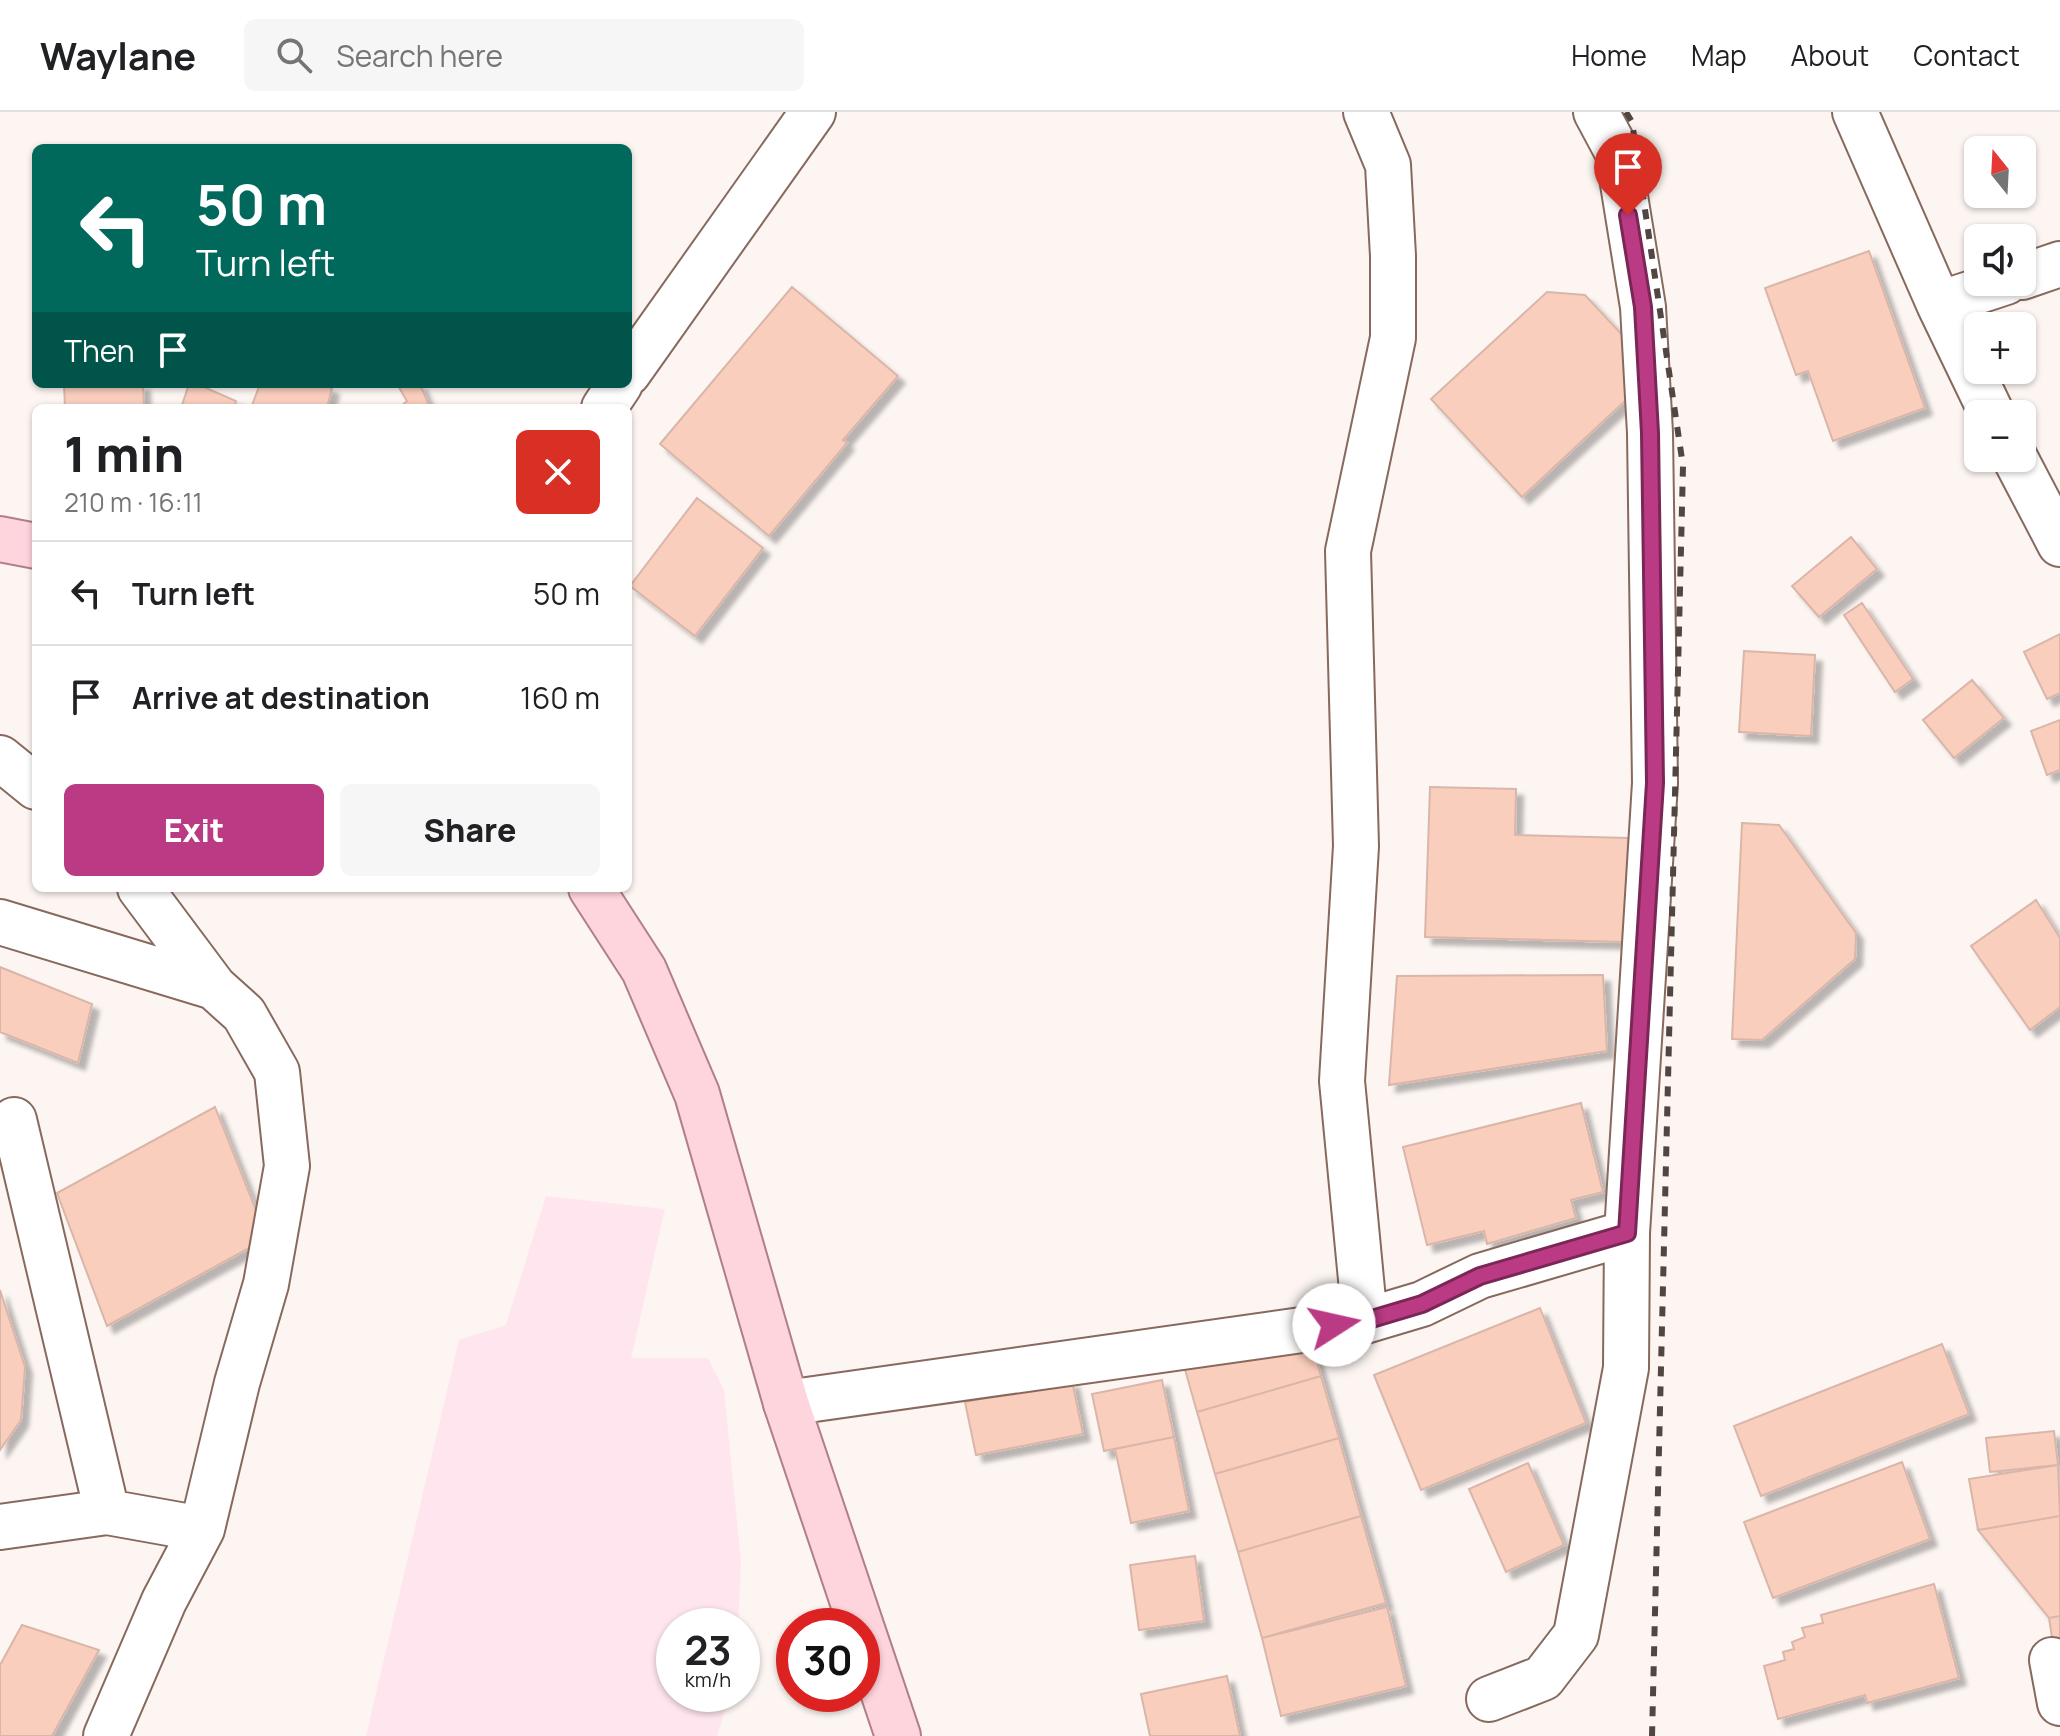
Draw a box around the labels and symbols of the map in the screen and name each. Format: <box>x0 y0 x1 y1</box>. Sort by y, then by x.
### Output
pin <box>1594 133 1662 215</box>
north arrow <box>1964 136 2036 208</box>
position arrow <box>1292 1283 1376 1367</box>
speed limit sign: 30 <box>776 1608 880 1712</box>

